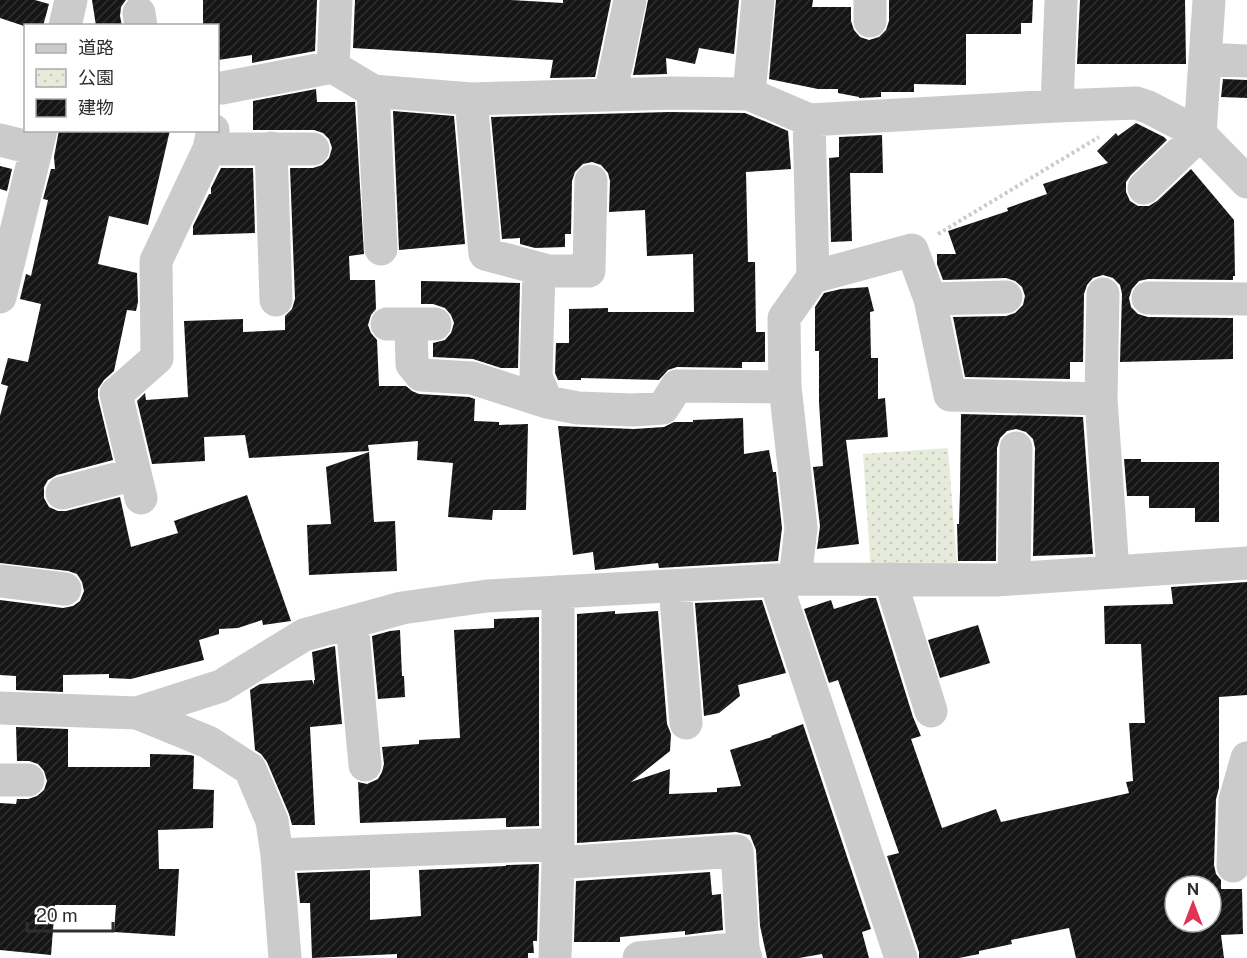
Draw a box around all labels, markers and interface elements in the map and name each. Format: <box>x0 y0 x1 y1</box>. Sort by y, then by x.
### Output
legend <box>24 24 219 132</box>
text: 道路 <box>78 37 114 58</box>
text: 公園 <box>78 67 114 88</box>
text: 建物 <box>78 97 114 118</box>
north arrow <box>1163 874 1223 934</box>
text: N <box>1187 880 1199 899</box>
scale bar <box>27 895 112 933</box>
text: 20 m <box>36 905 78 926</box>

